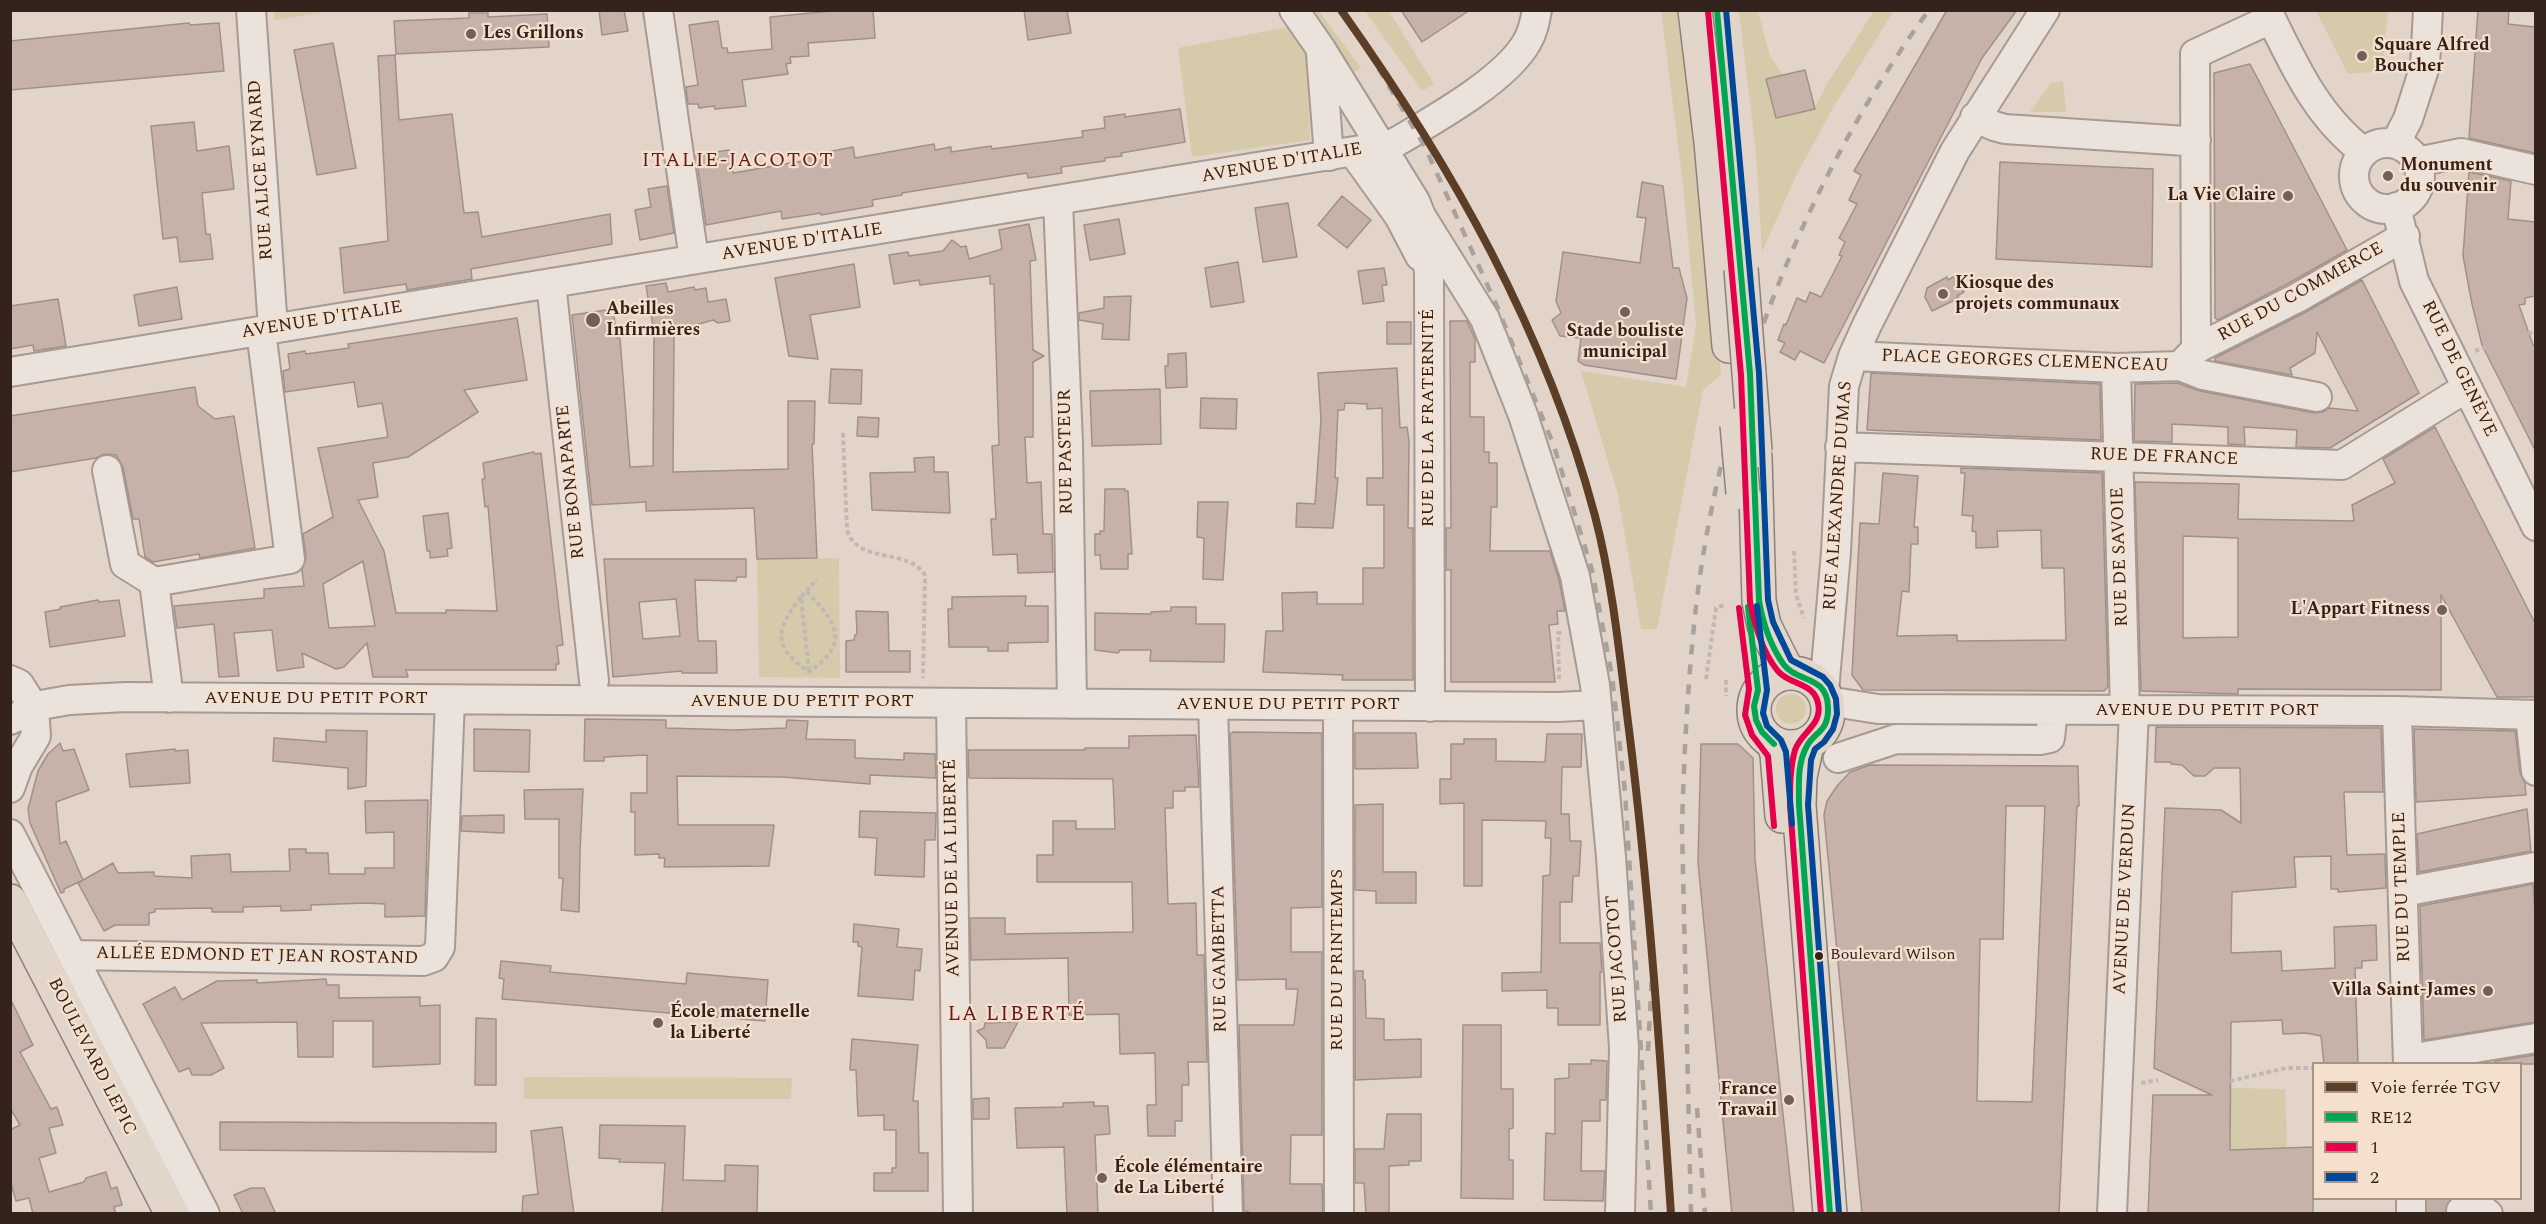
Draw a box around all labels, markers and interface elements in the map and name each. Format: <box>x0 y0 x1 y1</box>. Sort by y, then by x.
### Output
place label: Les Grillons <box>483 23 584 45</box>
marker: Les Grillons <box>464 27 478 41</box>
place label: Square Alfred Boucher <box>2374 35 2490 78</box>
marker: Square Alfred Boucher <box>2355 49 2369 63</box>
street label: RUE ALICE EYNARD <box>245 79 279 261</box>
street label: AVENUE D'ITALIE <box>1200 139 1364 189</box>
district label: ITALIE-JACOTOT <box>642 150 834 174</box>
place label: Monument du souvenir <box>2400 155 2496 198</box>
marker: Monument du souvenir <box>2381 169 2395 183</box>
place label: La Vie Claire <box>2167 185 2276 207</box>
marker: La Vie Claire <box>2281 189 2295 203</box>
street label: AVENUE D'ITALIE <box>720 220 884 266</box>
street label: RUE DU COMMERCE <box>2215 239 2387 347</box>
place label: Kiosque des projets communaux <box>1955 273 2120 316</box>
marker: Kiosque des projets communaux <box>1936 287 1950 301</box>
street label: RUE DE GENÈVE <box>2416 297 2500 441</box>
street label: AVENUE D'ITALIE <box>240 298 404 344</box>
place label: Abeilles Infirmières <box>606 299 700 342</box>
marker: Stade bouliste municipal <box>1618 305 1632 319</box>
street label: RUE DE LA FRATERNITÉ <box>1418 309 1440 527</box>
marker: Abeilles Infirmières <box>584 311 602 329</box>
place label: Stade bouliste municipal <box>1566 321 1684 364</box>
street label: PLACE GEORGES CLEMENCEAU <box>1881 346 2169 378</box>
street label: RUE ALEXANDRE DUMAS <box>1820 380 1858 612</box>
street label: RUE PASTEUR <box>1055 389 1079 515</box>
street label: RUE BONAPARTE <box>553 404 591 560</box>
street label: RUE DE FRANCE <box>2090 445 2238 471</box>
street label: RUE DE SAVOIE <box>2108 487 2134 627</box>
place label: L'Appart Fitness <box>2290 599 2430 621</box>
marker: L'Appart Fitness <box>2435 603 2449 617</box>
street label: AVENUE DU PETIT PORT <box>204 688 428 710</box>
street label: AVENUE DU PETIT PORT <box>690 691 914 713</box>
street label: AVENUE DU PETIT PORT <box>1176 694 1400 716</box>
street label: AVENUE DU PETIT PORT <box>2095 700 2319 722</box>
street label: AVENUE DE LA LIBERTÉ <box>940 759 966 977</box>
street label: AVENUE DE VERDUN <box>2110 803 2142 995</box>
street label: RUE DU TEMPLE <box>2390 811 2416 963</box>
street label: RUE DU PRINTEMPS <box>1327 869 1349 1051</box>
street label: RUE GAMBETTA <box>1209 885 1233 1033</box>
street label: RUE JACOTOT <box>1603 894 1633 1024</box>
street label: ALLÉE EDMOND ET JEAN ROSTAND <box>96 943 418 971</box>
place label: Boulevard Wilson <box>1830 946 1956 966</box>
marker: Boulevard Wilson <box>1813 950 1825 962</box>
street label: BOULEVARD LEPIC <box>42 975 140 1139</box>
place label: Villa Saint-James <box>2331 980 2476 1002</box>
marker: Villa Saint-James <box>2481 984 2495 998</box>
place label: École maternelle la Liberté <box>670 1002 810 1044</box>
district label: LA LIBERTÉ <box>947 1003 1087 1029</box>
marker: École maternelle la Liberté <box>651 1016 665 1030</box>
legend <box>2312 1062 2522 1200</box>
text: Voie ferrée TGV <box>2370 1074 2501 1101</box>
place label: France Travail <box>1718 1079 1777 1122</box>
marker: France Travail <box>1782 1093 1796 1107</box>
text: RE12 <box>2370 1104 2412 1131</box>
text: 1 <box>2370 1134 2379 1161</box>
place label: École élémentaire de La Liberté <box>1114 1157 1263 1200</box>
text: 2 <box>2370 1164 2379 1191</box>
marker: École élémentaire de La Liberté <box>1095 1171 1109 1185</box>

